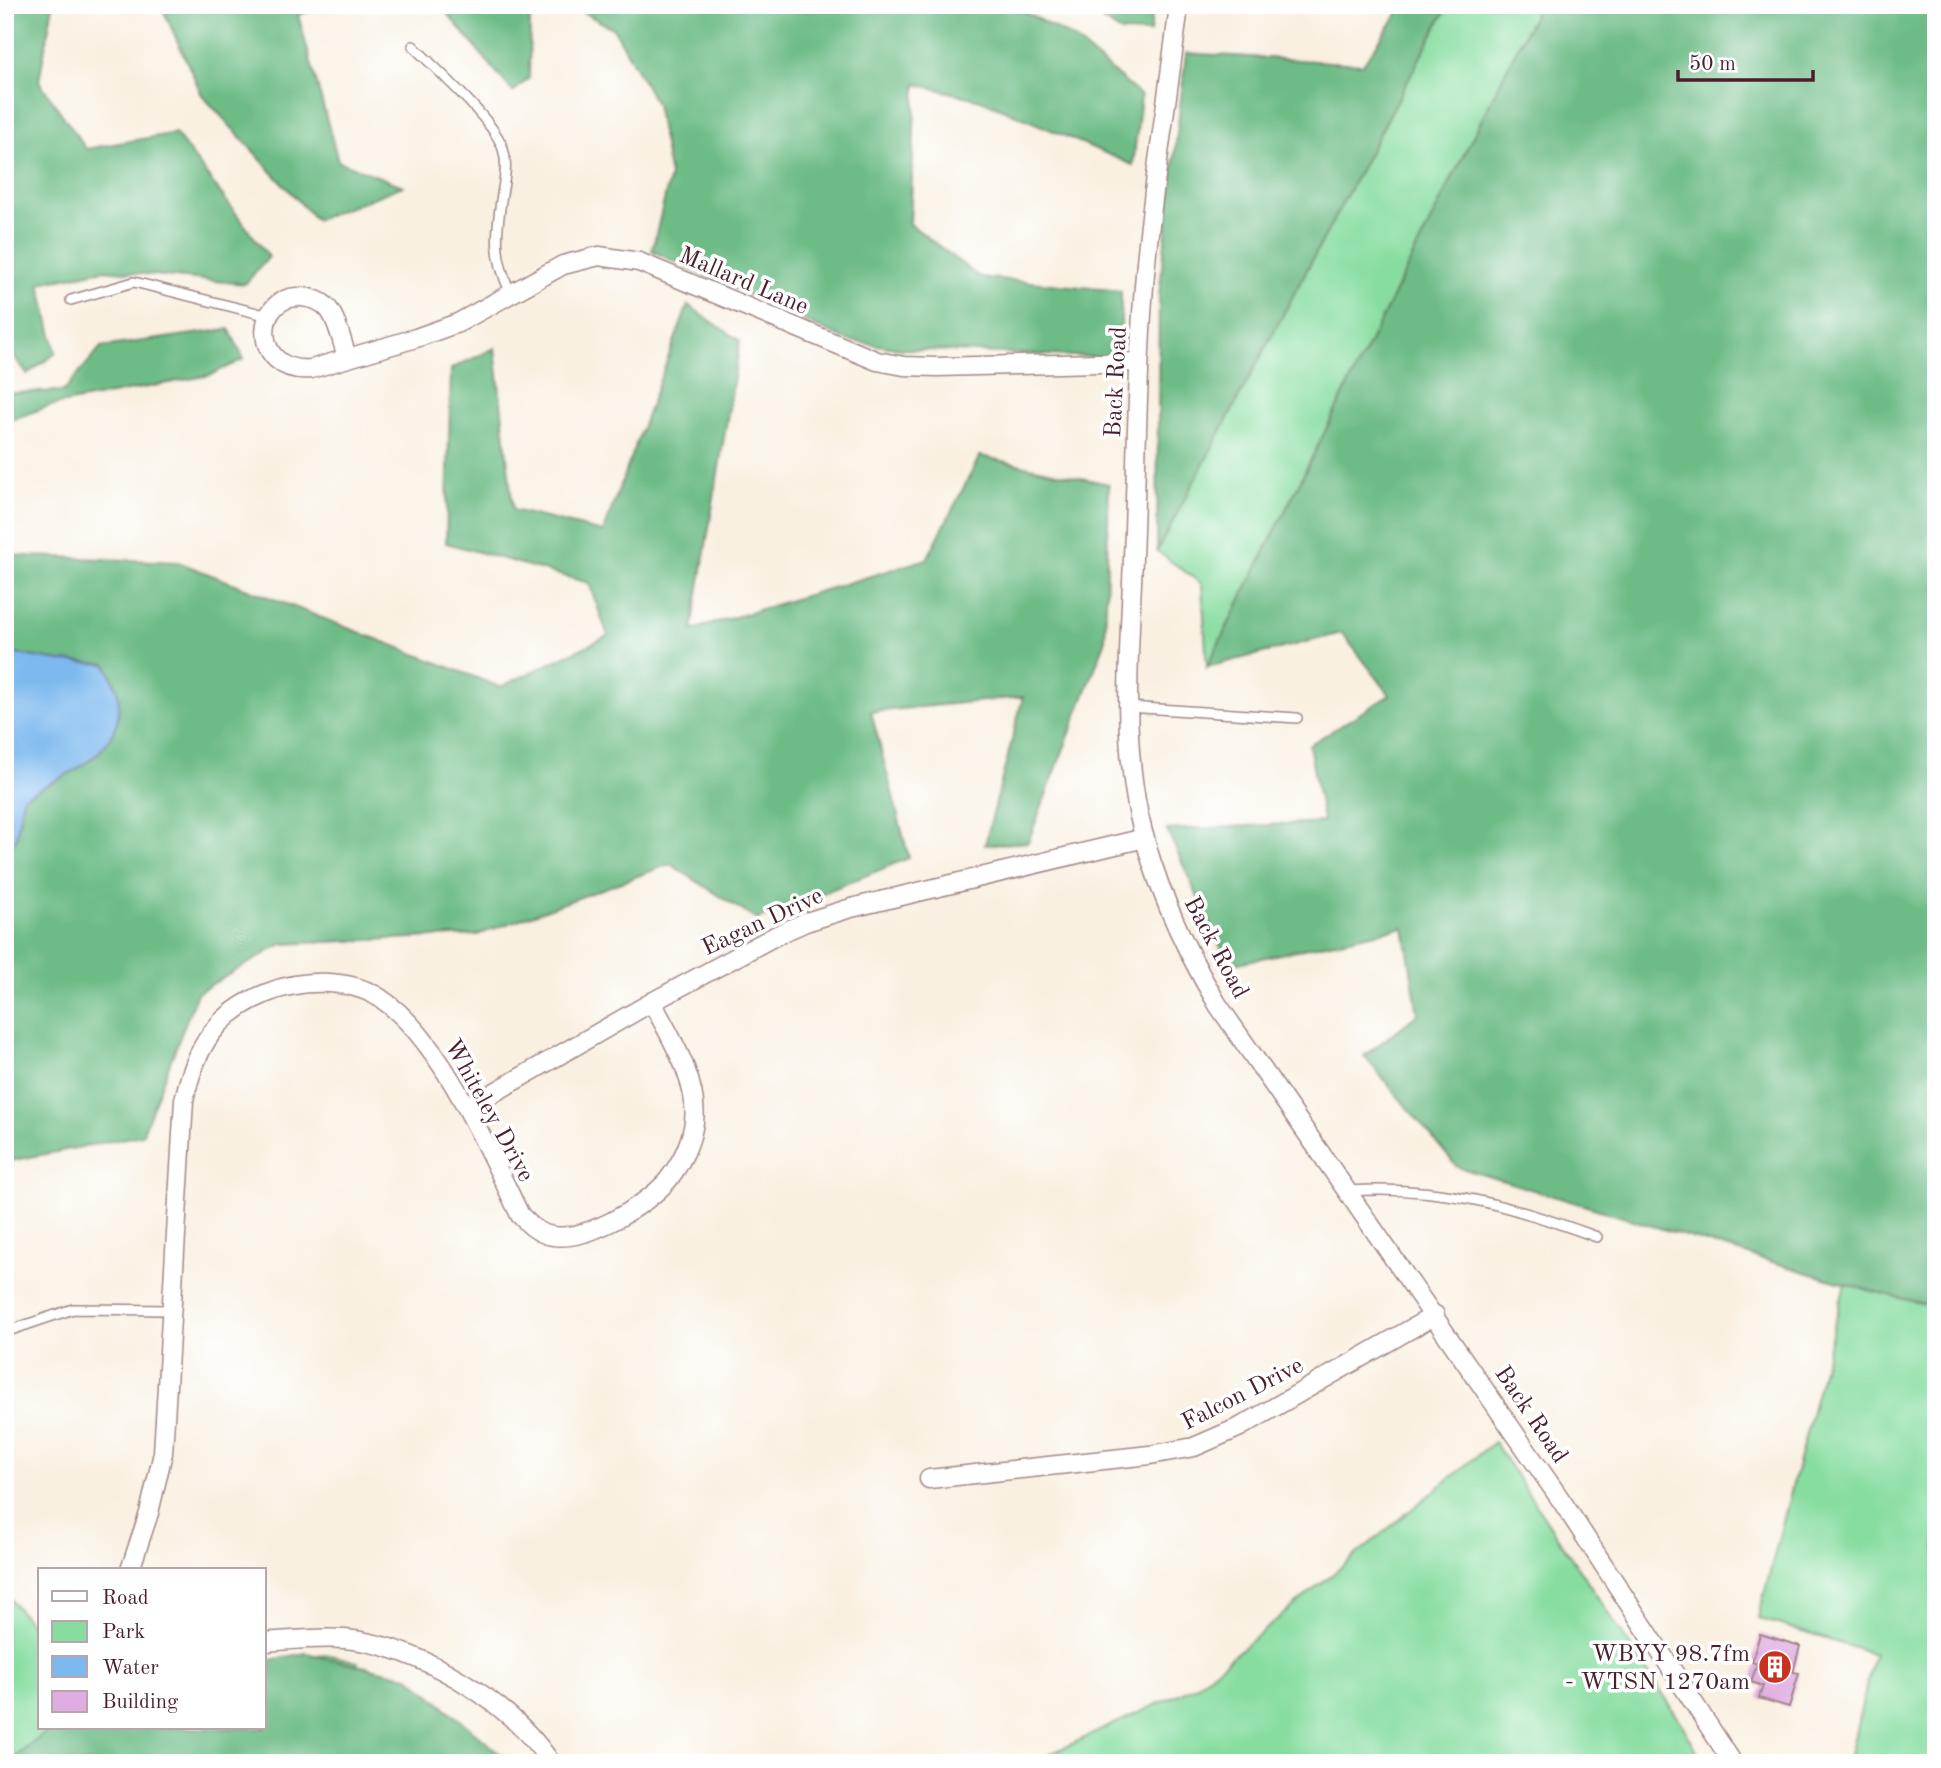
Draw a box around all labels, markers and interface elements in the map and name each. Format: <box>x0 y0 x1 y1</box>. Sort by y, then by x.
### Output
scale bar <box>1678 38 1813 82</box>
text: 50 m <box>1689 54 1736 75</box>
street label: Mallard Lane <box>675 244 811 320</box>
street label: Back Road <box>1102 326 1132 438</box>
street label: Eagan Drive <box>699 884 827 961</box>
street label: Back Road <box>1178 893 1252 1003</box>
street label: Whiteley Drive <box>439 1036 537 1186</box>
street label: Falcon Drive <box>1178 1354 1307 1436</box>
street label: Back Road <box>1489 1362 1571 1468</box>
legend <box>38 1568 266 1730</box>
text: Road <box>102 1588 149 1609</box>
text: Park <box>102 1622 145 1643</box>
place label: WBYY 98.7fm - WTSN 1270am <box>1565 1643 1750 1695</box>
building icon: WBYY 98.7fm - WTSN 1270am <box>1756 1648 1794 1686</box>
text: Water <box>102 1658 159 1679</box>
text: Building <box>102 1692 179 1713</box>

